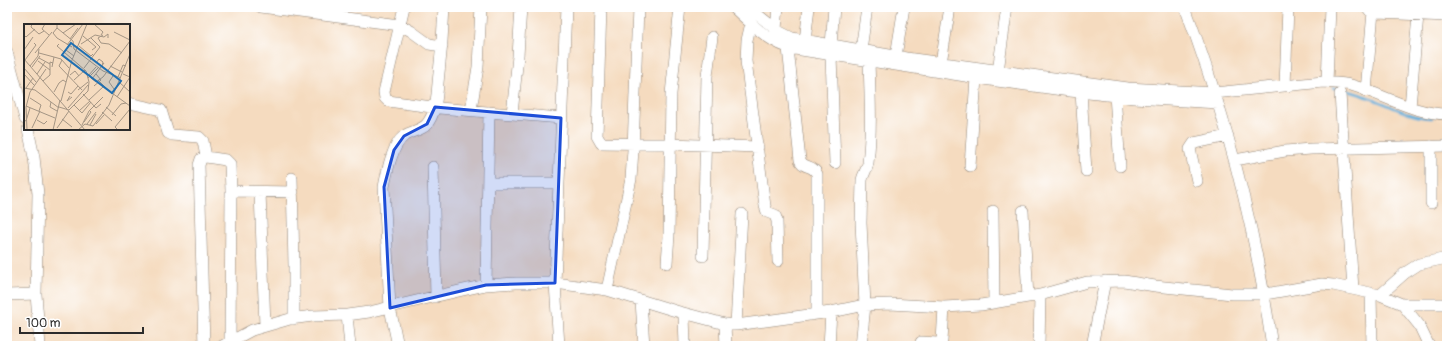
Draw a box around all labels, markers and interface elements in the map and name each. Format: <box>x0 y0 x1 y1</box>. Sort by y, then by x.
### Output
inset map <box>24 24 130 130</box>
scale bar <box>20 309 143 335</box>
text: 100 m <box>26 316 61 331</box>

